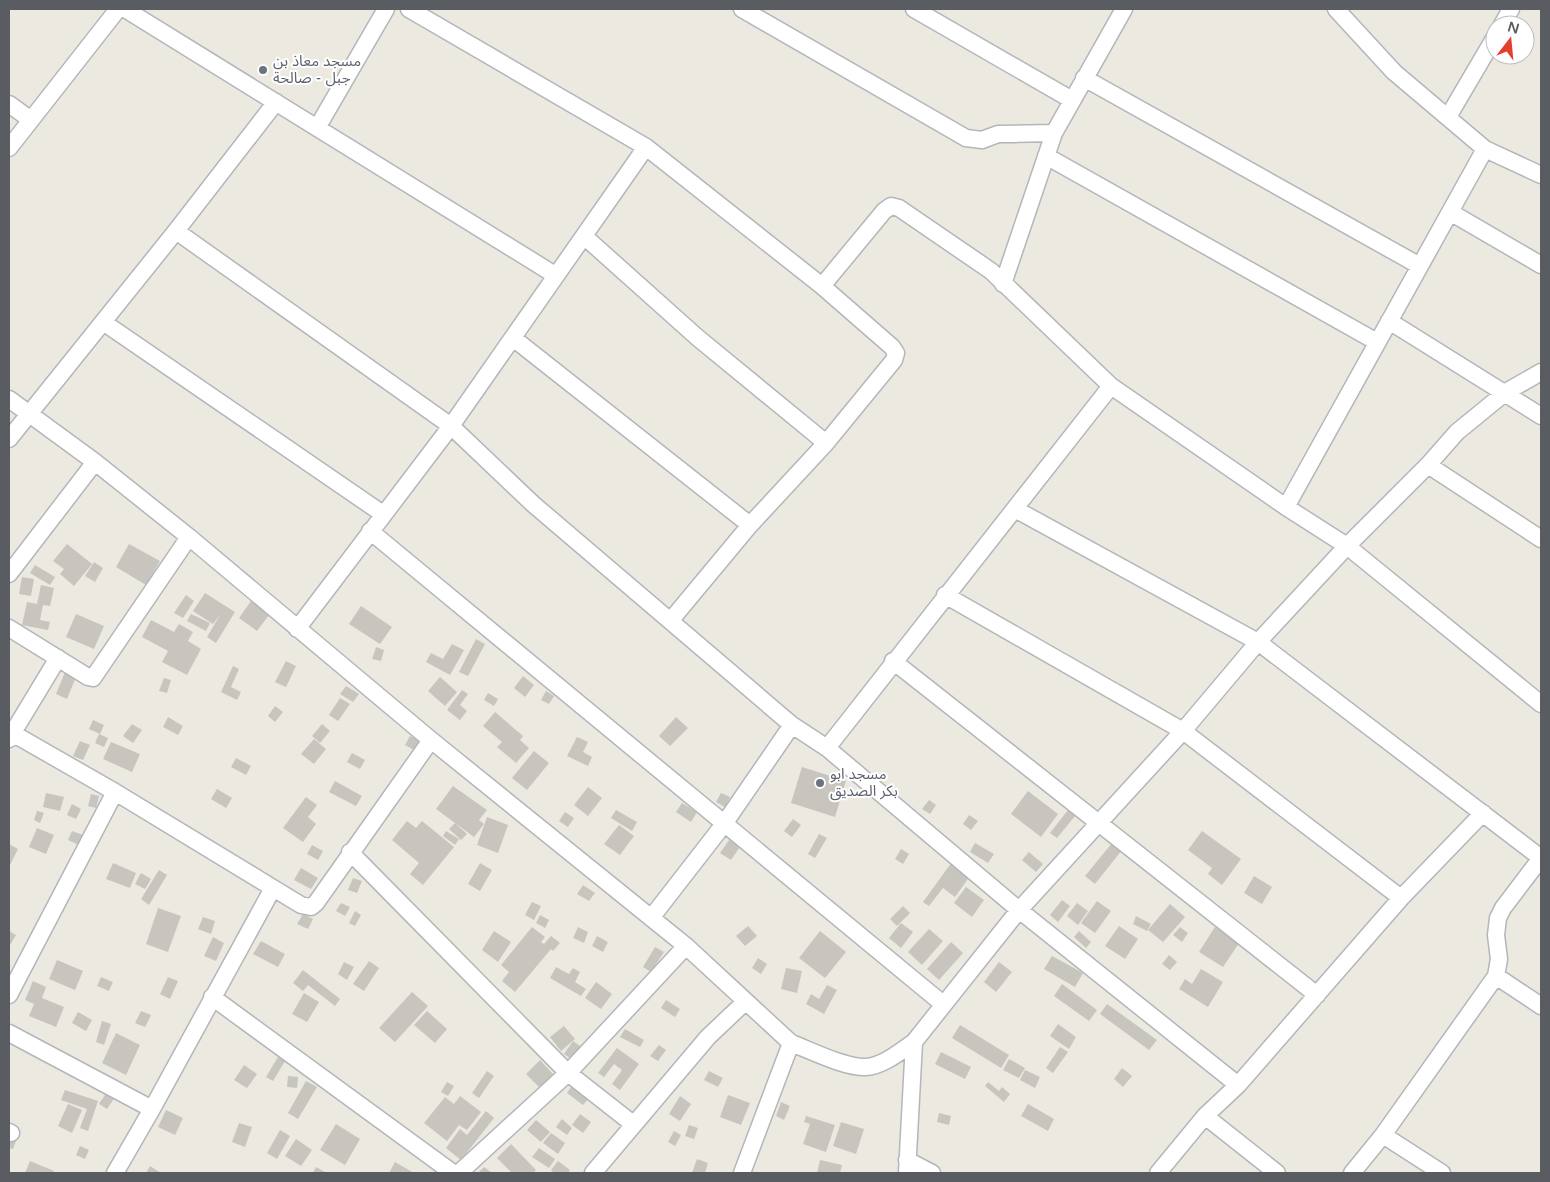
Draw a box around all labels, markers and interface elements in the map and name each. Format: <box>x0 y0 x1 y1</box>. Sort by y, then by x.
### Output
north arrow <box>1485 15 1535 65</box>
text: N <box>1506 18 1521 38</box>
place label: مسجد معاذ بن جبل - صالحة <box>273 52 361 87</box>
marker: مسجد معاذ بن جبل - صالحة <box>257 64 269 76</box>
place label: مسجد ابو بكر الصديق <box>830 765 898 801</box>
marker: مسجد ابو بكر الصديق <box>814 777 826 789</box>

